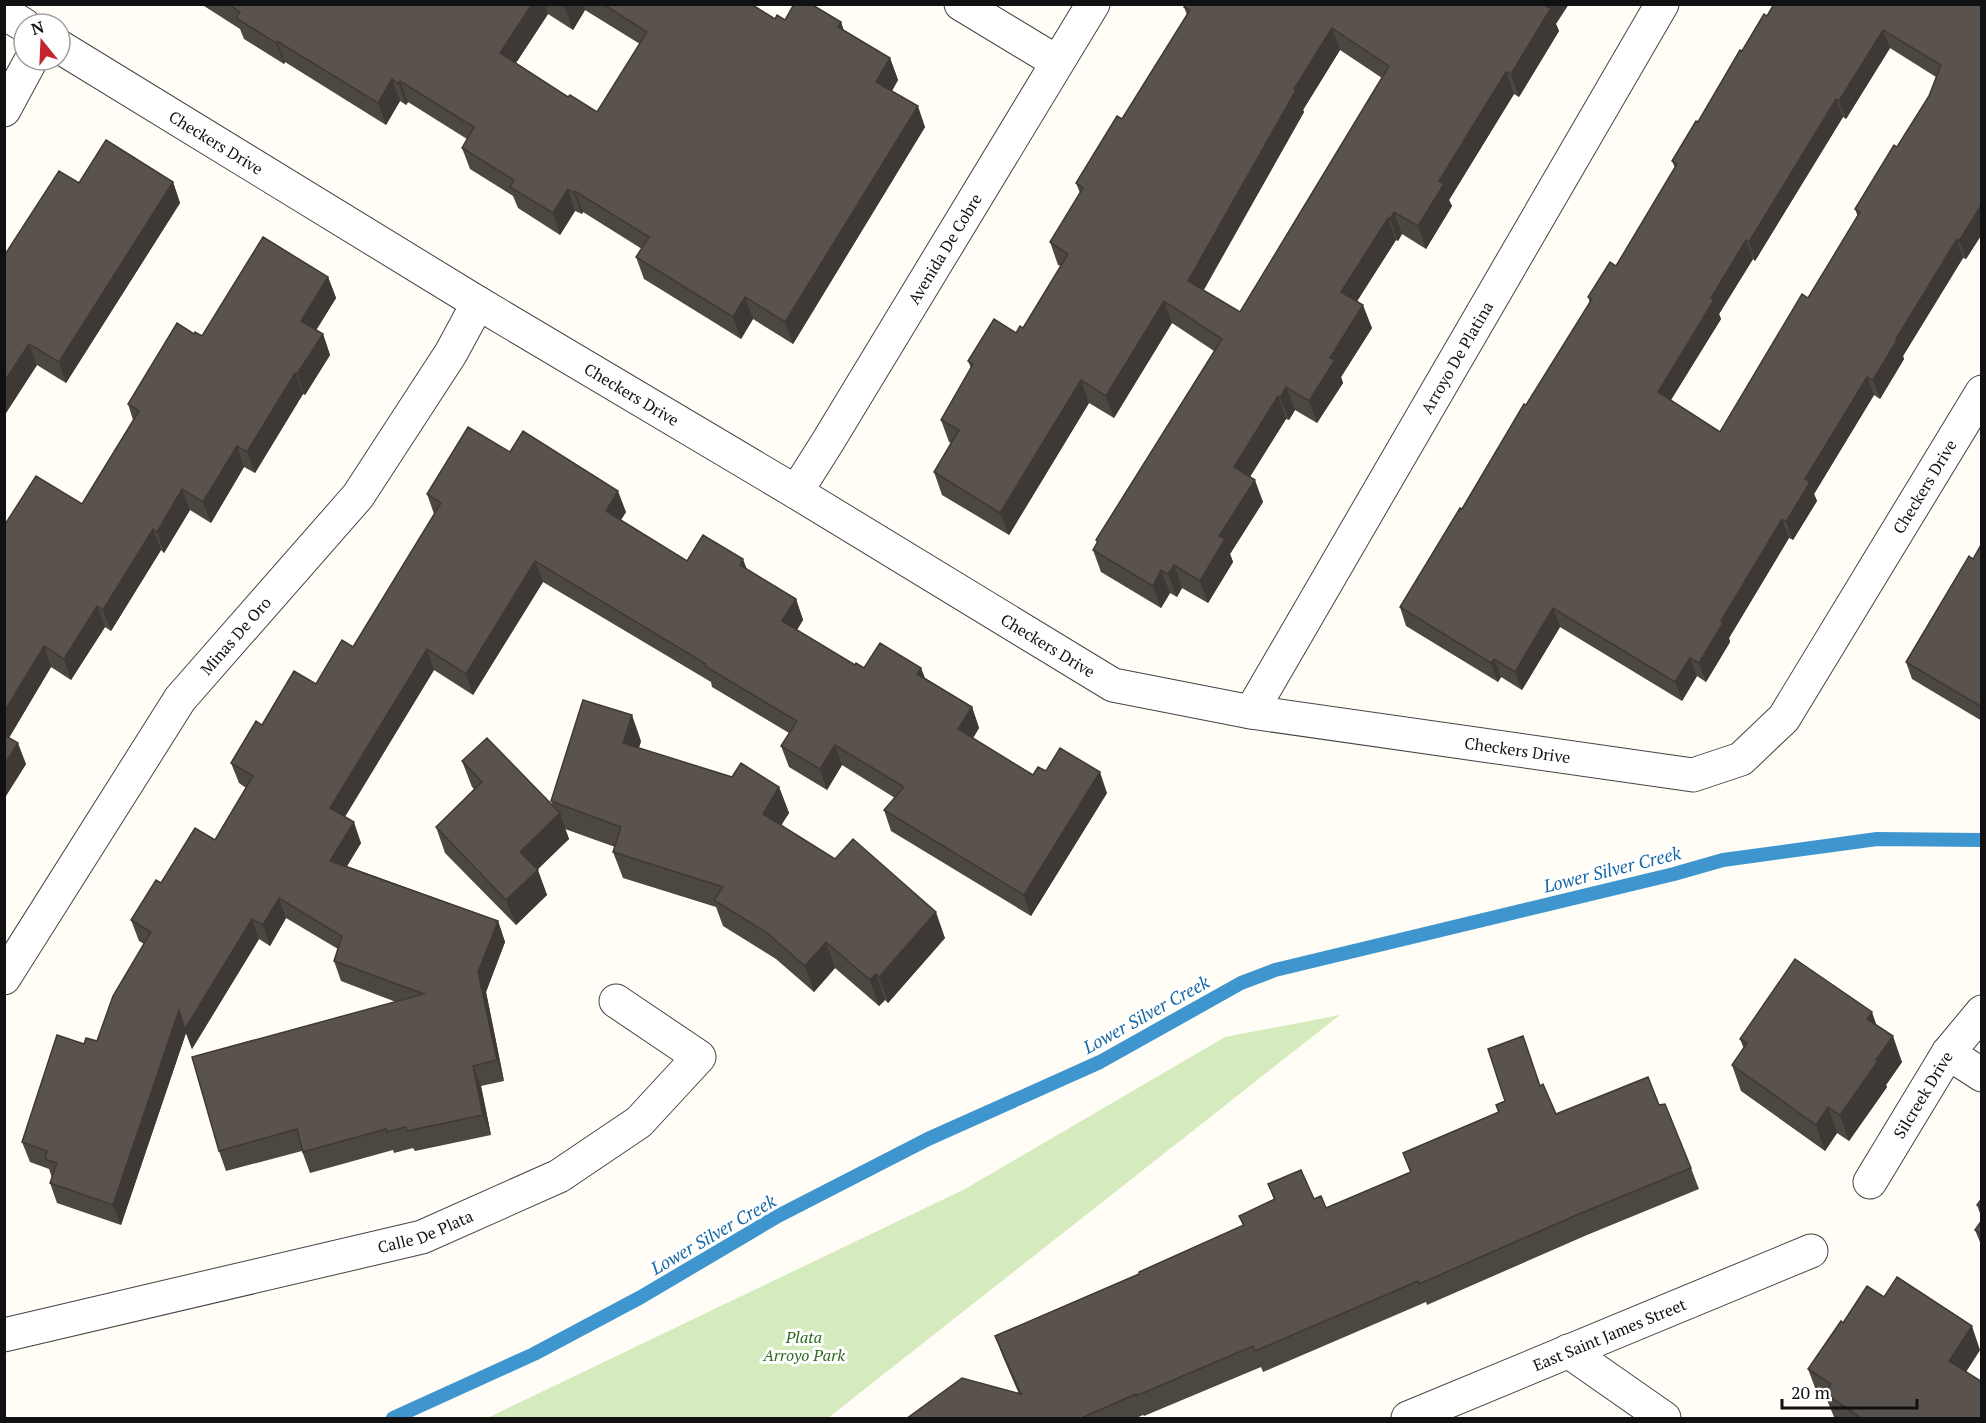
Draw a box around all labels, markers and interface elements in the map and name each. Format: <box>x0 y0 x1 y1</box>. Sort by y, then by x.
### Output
north arrow <box>12 12 72 72</box>
text: N <box>28 15 47 40</box>
street label: Checkers Drive <box>165 105 267 180</box>
street label: Avenida De Cobre <box>903 189 987 308</box>
street label: Arroyo De Platina <box>1416 297 1498 418</box>
street label: Checkers Drive <box>580 358 683 431</box>
street label: Checkers Drive <box>1887 435 1962 538</box>
street label: Minas De Oro <box>195 592 276 680</box>
street label: Checkers Drive <box>997 608 1099 682</box>
street label: Checkers Drive <box>1463 732 1572 768</box>
water label: Lower Silver Creek <box>1540 840 1684 898</box>
water label: Lower Silver Creek <box>1078 969 1214 1059</box>
street label: Silcreek Drive <box>1888 1047 1958 1142</box>
water label: Lower Silver Creek <box>645 1188 780 1280</box>
street label: Calle De Plata <box>375 1205 476 1258</box>
street label: East Saint James Street <box>1529 1293 1689 1376</box>
park label: Plata Arroyo Park <box>762 1326 845 1366</box>
scale bar <box>1782 1372 1917 1410</box>
text: 20 m <box>1791 1380 1831 1404</box>

